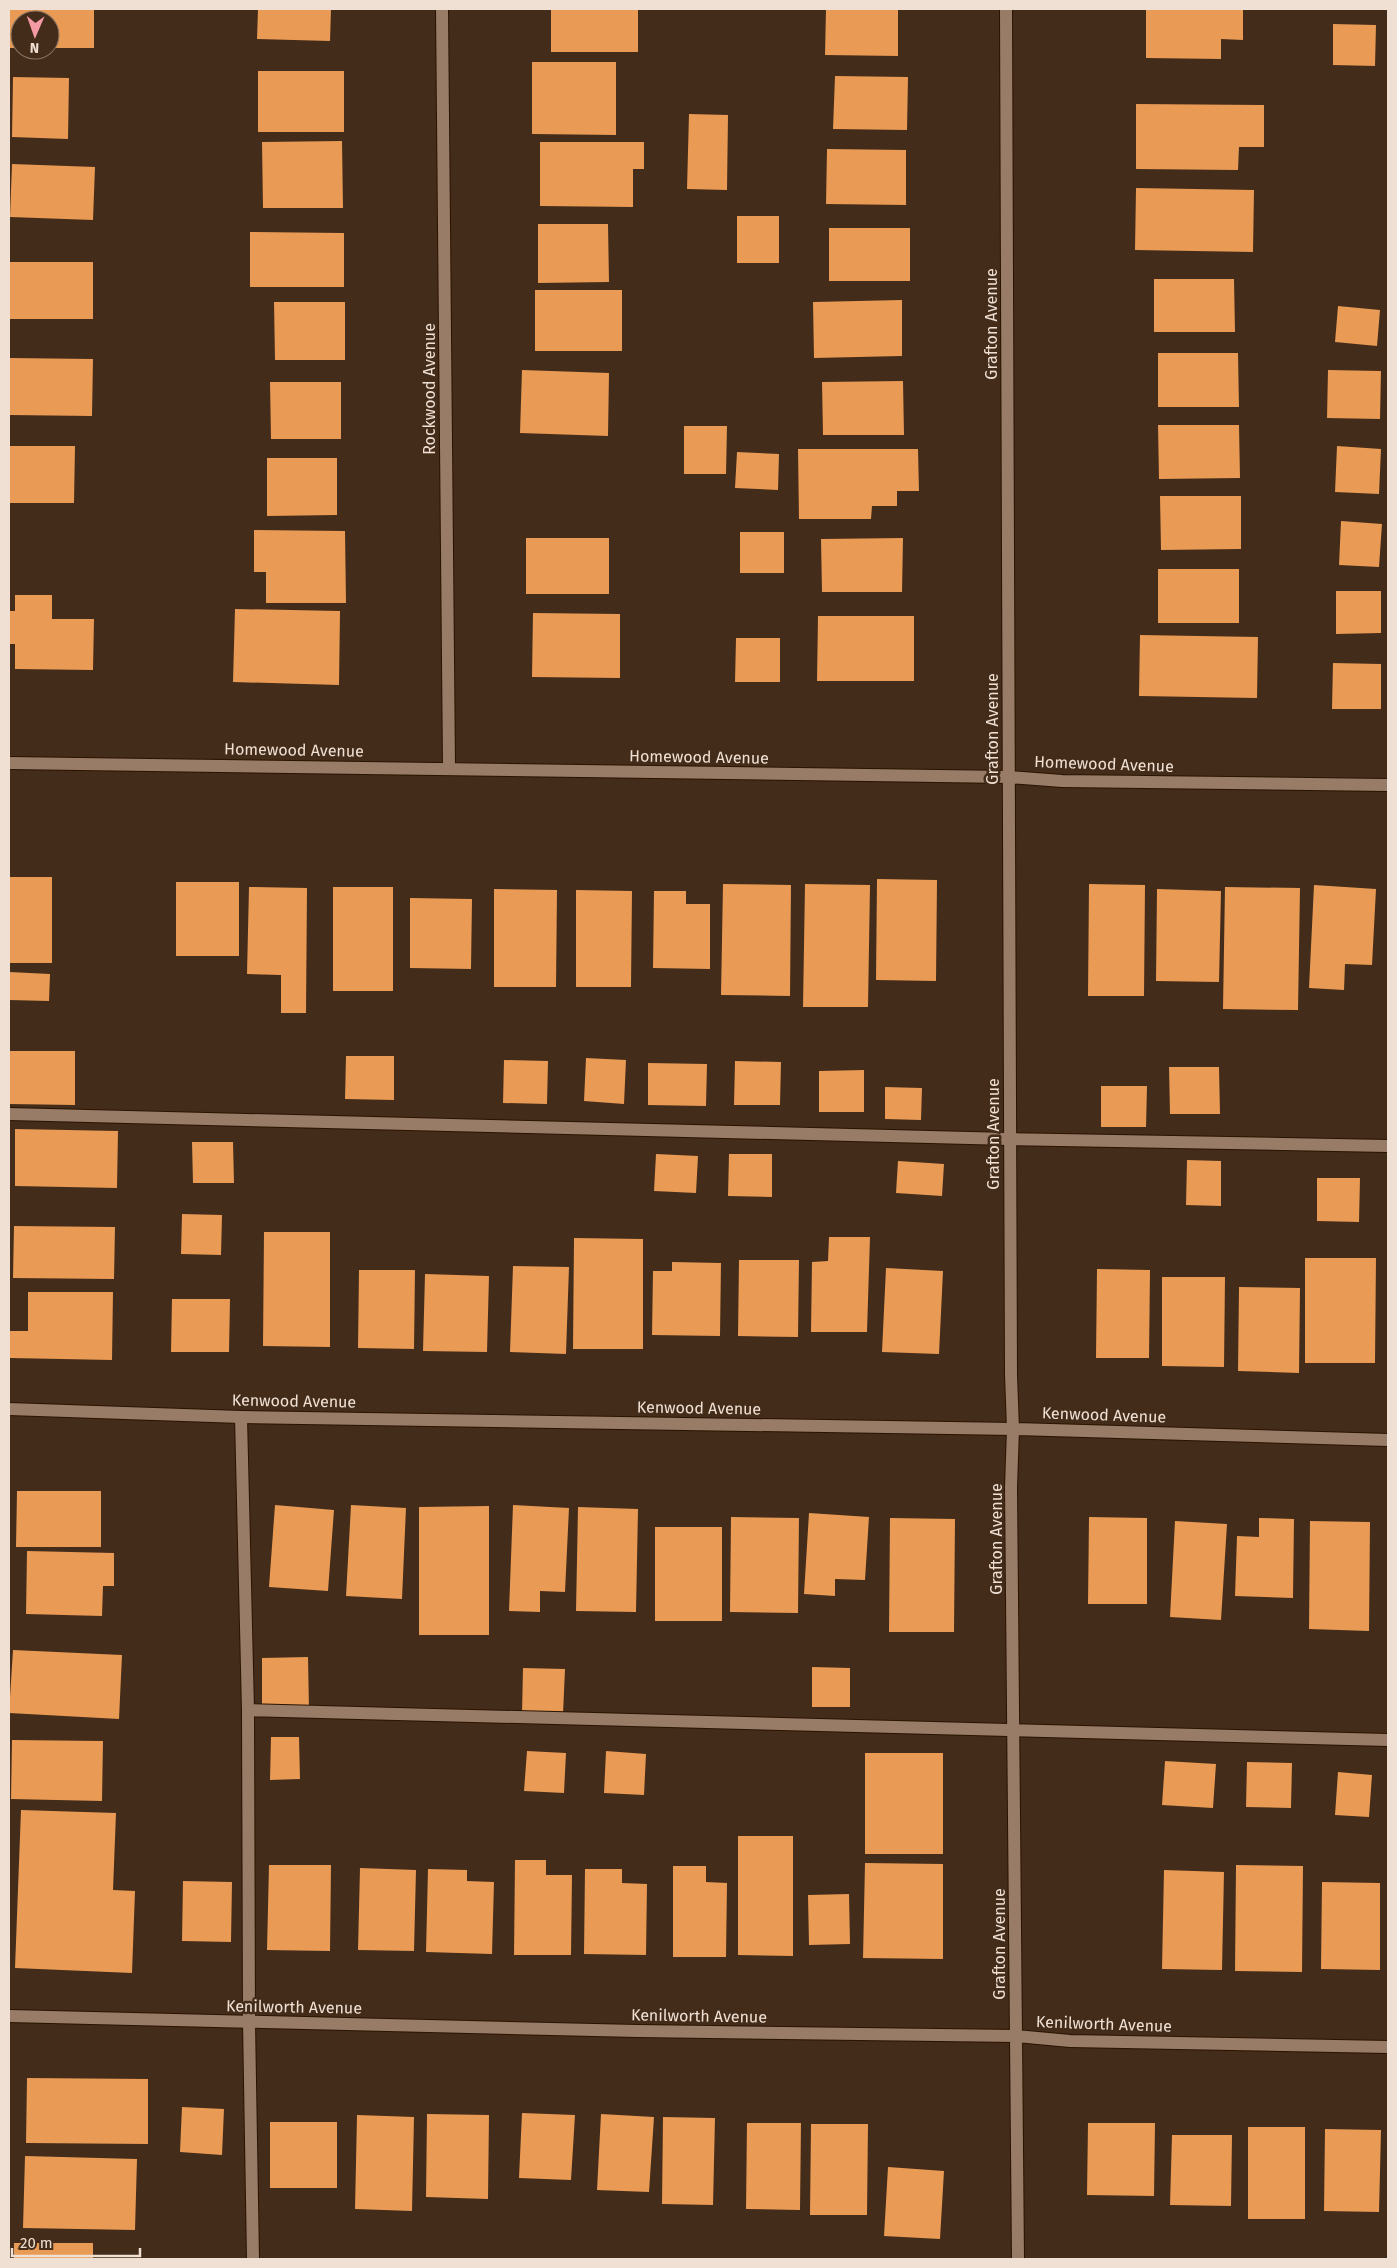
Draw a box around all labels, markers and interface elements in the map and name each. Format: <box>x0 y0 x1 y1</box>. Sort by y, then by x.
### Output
north arrow <box>10 10 60 60</box>
text: N <box>30 39 40 56</box>
street label: Grafton Avenue <box>982 268 1001 380</box>
street label: Rockwood Avenue <box>420 323 439 455</box>
street label: Grafton Avenue <box>983 673 1002 785</box>
street label: Homewood Avenue <box>224 739 364 761</box>
street label: Homewood Avenue <box>629 746 769 768</box>
street label: Homewood Avenue <box>1034 752 1174 776</box>
street label: Grafton Avenue <box>984 1078 1003 1190</box>
street label: Kenwood Avenue <box>232 1390 356 1412</box>
street label: Kenwood Avenue <box>637 1397 761 1419</box>
street label: Kenwood Avenue <box>1042 1403 1166 1427</box>
street label: Grafton Avenue <box>987 1483 1006 1595</box>
street label: Grafton Avenue <box>990 1888 1009 2000</box>
street label: Kenilworth Avenue <box>226 1996 362 2018</box>
street label: Kenilworth Avenue <box>631 2005 767 2027</box>
street label: Kenilworth Avenue <box>1036 2012 1172 2036</box>
scale bar <box>12 2226 140 2258</box>
text: 20 m <box>20 2234 53 2252</box>

